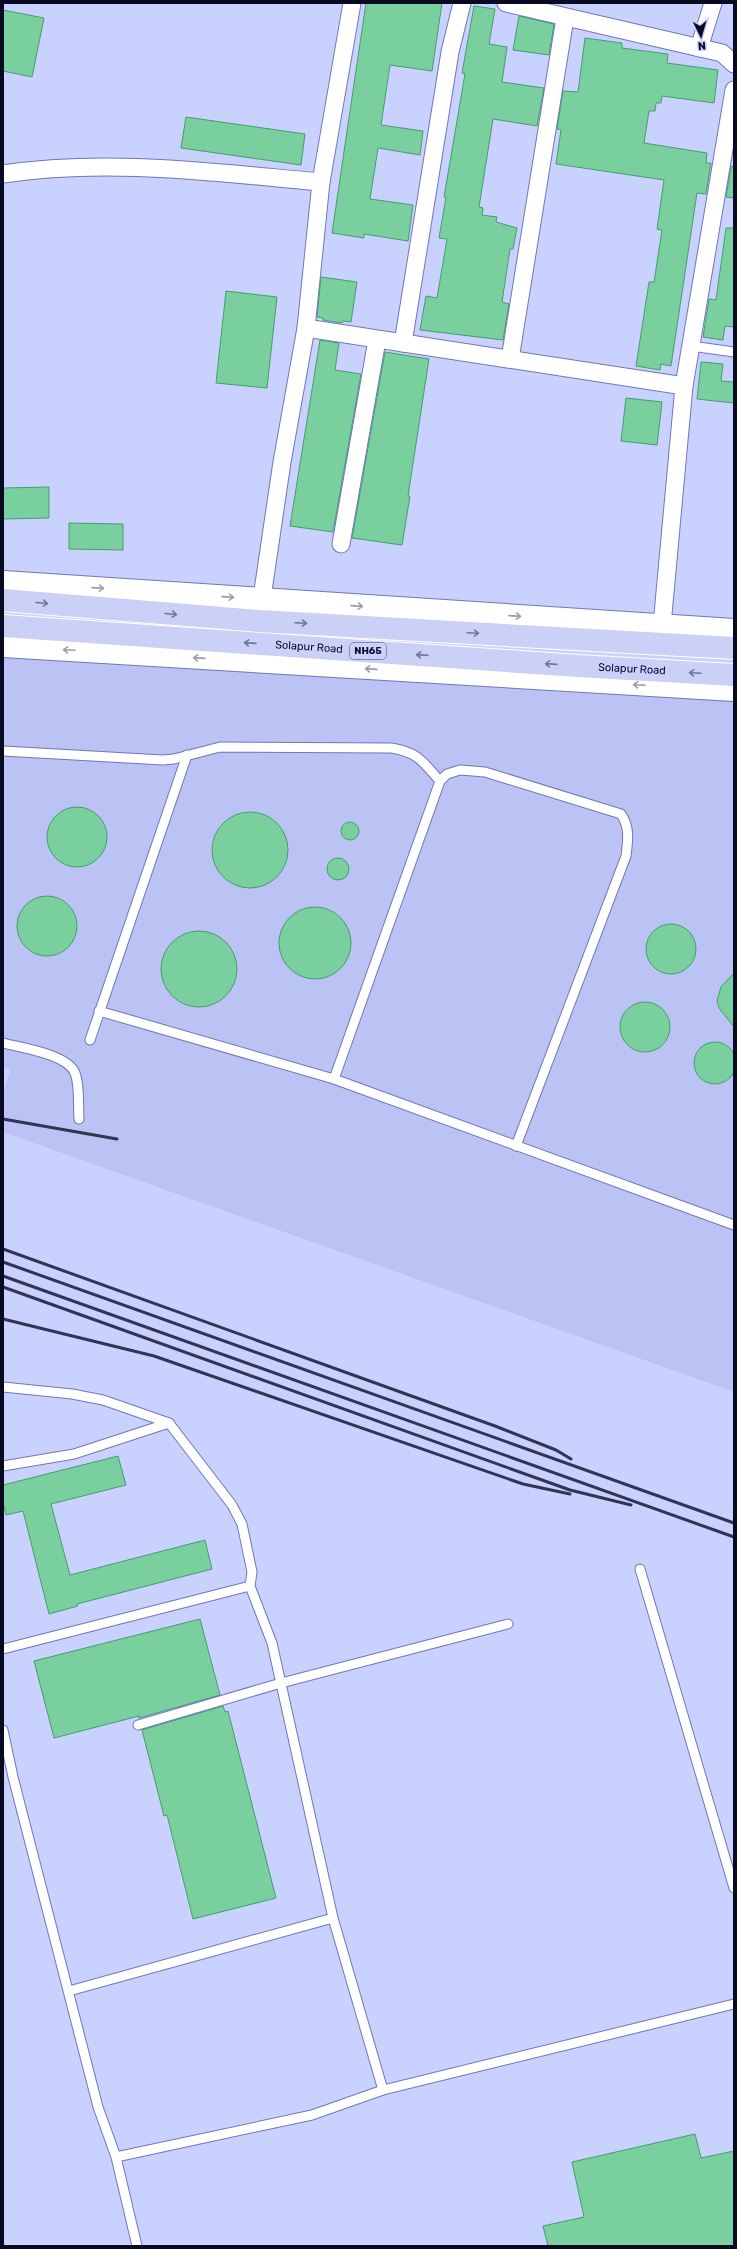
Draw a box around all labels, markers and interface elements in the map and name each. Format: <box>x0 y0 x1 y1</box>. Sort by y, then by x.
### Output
north arrow <box>681 16 721 56</box>
text: N <box>697 39 706 52</box>
one-way arrow <box>91 585 104 592</box>
one-way arrow <box>221 593 234 600</box>
one-way arrow <box>35 600 48 607</box>
one-way arrow <box>350 602 363 609</box>
one-way arrow <box>164 610 177 617</box>
one-way arrow <box>508 612 521 620</box>
one-way arrow <box>294 620 307 627</box>
one-way arrow <box>466 629 479 636</box>
street label: Solapur Road <box>275 638 343 656</box>
one-way arrow <box>244 640 257 647</box>
road number: NH65 <box>350 643 386 659</box>
one-way arrow <box>63 646 76 653</box>
one-way arrow <box>416 652 429 659</box>
one-way arrow <box>193 654 206 661</box>
one-way arrow <box>545 661 558 668</box>
street label: Solapur Road <box>598 661 666 677</box>
one-way arrow <box>365 665 378 672</box>
one-way arrow <box>689 669 702 676</box>
one-way arrow <box>633 681 646 688</box>

